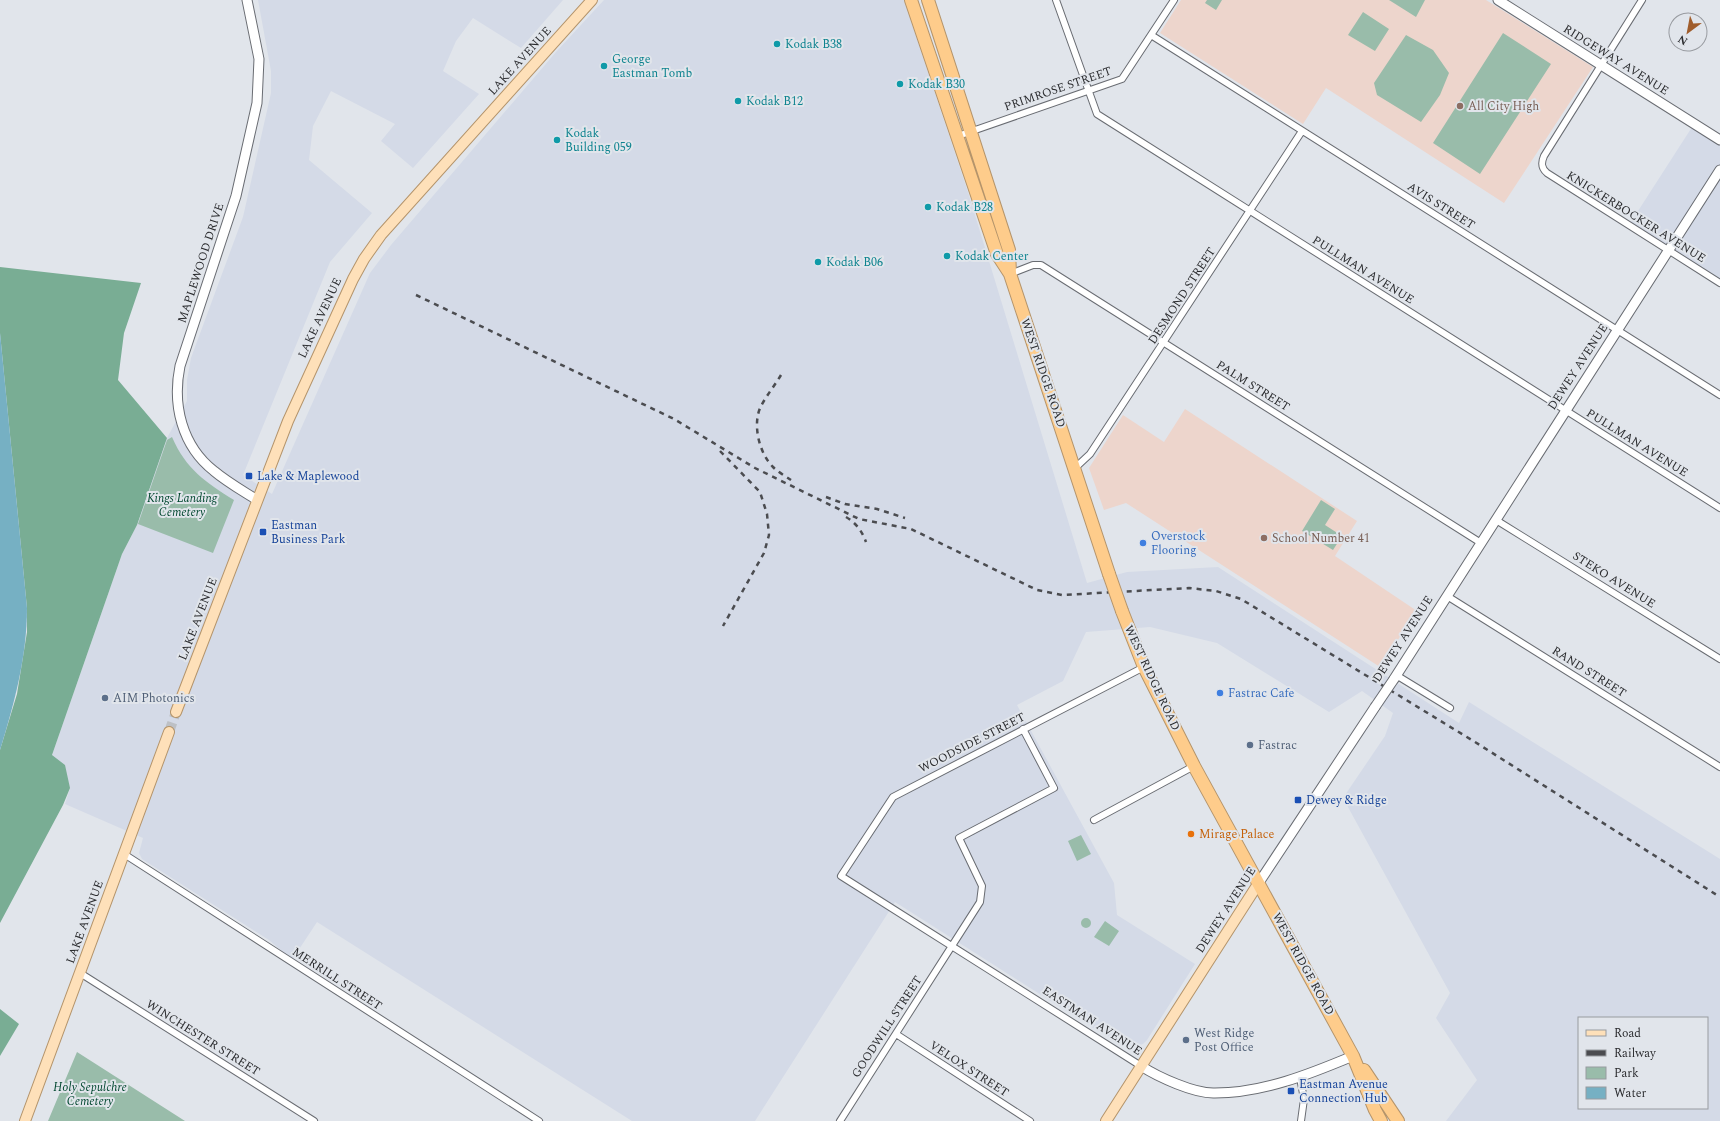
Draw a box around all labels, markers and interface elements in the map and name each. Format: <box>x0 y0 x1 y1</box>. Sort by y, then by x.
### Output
north arrow <box>1668 12 1708 52</box>
street label: RIDGEWAY AVENUE <box>1559 20 1673 100</box>
street label: LAKE AVENUE <box>484 22 556 100</box>
text: N <box>1675 30 1691 50</box>
place label: Kodak B38 <box>785 35 842 54</box>
marker: Kodak B38 <box>772 39 782 49</box>
place label: George Eastman Tomb <box>612 50 692 83</box>
marker: George Eastman Tomb <box>599 61 609 71</box>
street label: PRIMROSE STREET <box>1002 62 1114 116</box>
place label: Kodak B30 <box>908 75 965 94</box>
marker: Kodak B30 <box>895 79 905 89</box>
place label: Kodak B12 <box>746 92 803 111</box>
marker: Kodak B12 <box>733 96 743 106</box>
place label: All City High <box>1468 97 1539 116</box>
marker: All City High <box>1455 101 1465 111</box>
place label: Kodak Building 059 <box>565 124 632 157</box>
marker: Kodak Building 059 <box>552 135 562 145</box>
street label: KNICKERBOCKER AVENUE <box>1563 166 1709 268</box>
street label: AVIS STREET <box>1403 178 1479 234</box>
place label: Kodak B28 <box>936 198 993 217</box>
street label: MAPLEWOOD DRIVE <box>173 200 229 326</box>
marker: Kodak B28 <box>923 202 933 212</box>
street label: PULLMAN AVENUE <box>1308 231 1418 309</box>
street label: DESMOND STREET <box>1143 244 1221 348</box>
place label: Kodak Center <box>955 247 1029 266</box>
marker: Kodak Center <box>942 251 952 261</box>
place label: Kodak B06 <box>826 253 883 272</box>
marker: Kodak B06 <box>813 257 823 267</box>
street label: LAKE AVENUE <box>293 274 347 362</box>
street label: WEST RIDGE ROAD <box>1015 316 1071 430</box>
street label: DEWEY AVENUE <box>1543 320 1613 414</box>
street label: PALM STREET <box>1212 356 1294 416</box>
street label: PULLMAN AVENUE <box>1582 404 1692 482</box>
place label: Lake & Maplewood <box>257 467 360 486</box>
marker: Lake & Maplewood <box>244 471 254 481</box>
park label: Kings Landing Cemetery <box>147 489 218 522</box>
place label: Eastman Business Park <box>271 516 346 549</box>
marker: Eastman Business Park <box>258 527 268 537</box>
place label: Overstock Flooring <box>1151 527 1206 560</box>
place label: School Number 41 <box>1272 529 1370 548</box>
marker: School Number 41 <box>1259 533 1269 543</box>
marker: Overstock Flooring <box>1138 538 1148 548</box>
street label: STEKO AVENUE <box>1569 547 1659 613</box>
street label: LAKE AVENUE <box>173 575 223 663</box>
street label: DEWEY AVENUE <box>1368 592 1438 686</box>
street label: WEST RIDGE ROAD <box>1119 622 1185 734</box>
street label: RAND STREET <box>1548 641 1630 703</box>
place label: Fastrac Cafe <box>1228 684 1294 703</box>
marker: Fastrac Cafe <box>1215 688 1225 698</box>
place label: AIM Photonics <box>113 689 195 708</box>
marker: AIM Photonics <box>100 693 110 703</box>
street label: WOODSIDE STREET <box>915 708 1029 778</box>
place label: Fastrac <box>1258 736 1297 755</box>
marker: Fastrac <box>1245 740 1255 750</box>
place label: Dewey & Ridge <box>1306 791 1387 810</box>
marker: Dewey & Ridge <box>1293 795 1303 805</box>
place label: Mirage Palace <box>1199 825 1275 844</box>
marker: Mirage Palace <box>1186 829 1196 839</box>
street label: DEWEY AVENUE <box>1191 863 1261 957</box>
street label: LAKE AVENUE <box>61 878 109 966</box>
street label: WEST RIDGE ROAD <box>1267 909 1339 1019</box>
street label: MERRILL STREET <box>288 943 386 1015</box>
street label: GOODWILL STREET <box>847 972 927 1082</box>
street label: EASTMAN AVENUE <box>1038 981 1146 1061</box>
street label: WINCHESTER STREET <box>142 995 264 1081</box>
legend <box>1578 1017 1708 1109</box>
place label: West Ridge Post Office <box>1194 1024 1254 1057</box>
text: Road <box>1614 1024 1641 1043</box>
marker: West Ridge Post Office <box>1181 1035 1191 1045</box>
street label: VELOX STREET <box>925 1036 1013 1102</box>
text: Railway <box>1614 1044 1657 1063</box>
text: Park <box>1614 1064 1639 1083</box>
place label: Eastman Avenue Connection Hub <box>1299 1075 1388 1108</box>
park label: Holy Sepulchre Cemetery <box>53 1078 127 1111</box>
text: Water <box>1614 1084 1646 1103</box>
marker: Eastman Avenue Connection Hub <box>1286 1086 1296 1096</box>

